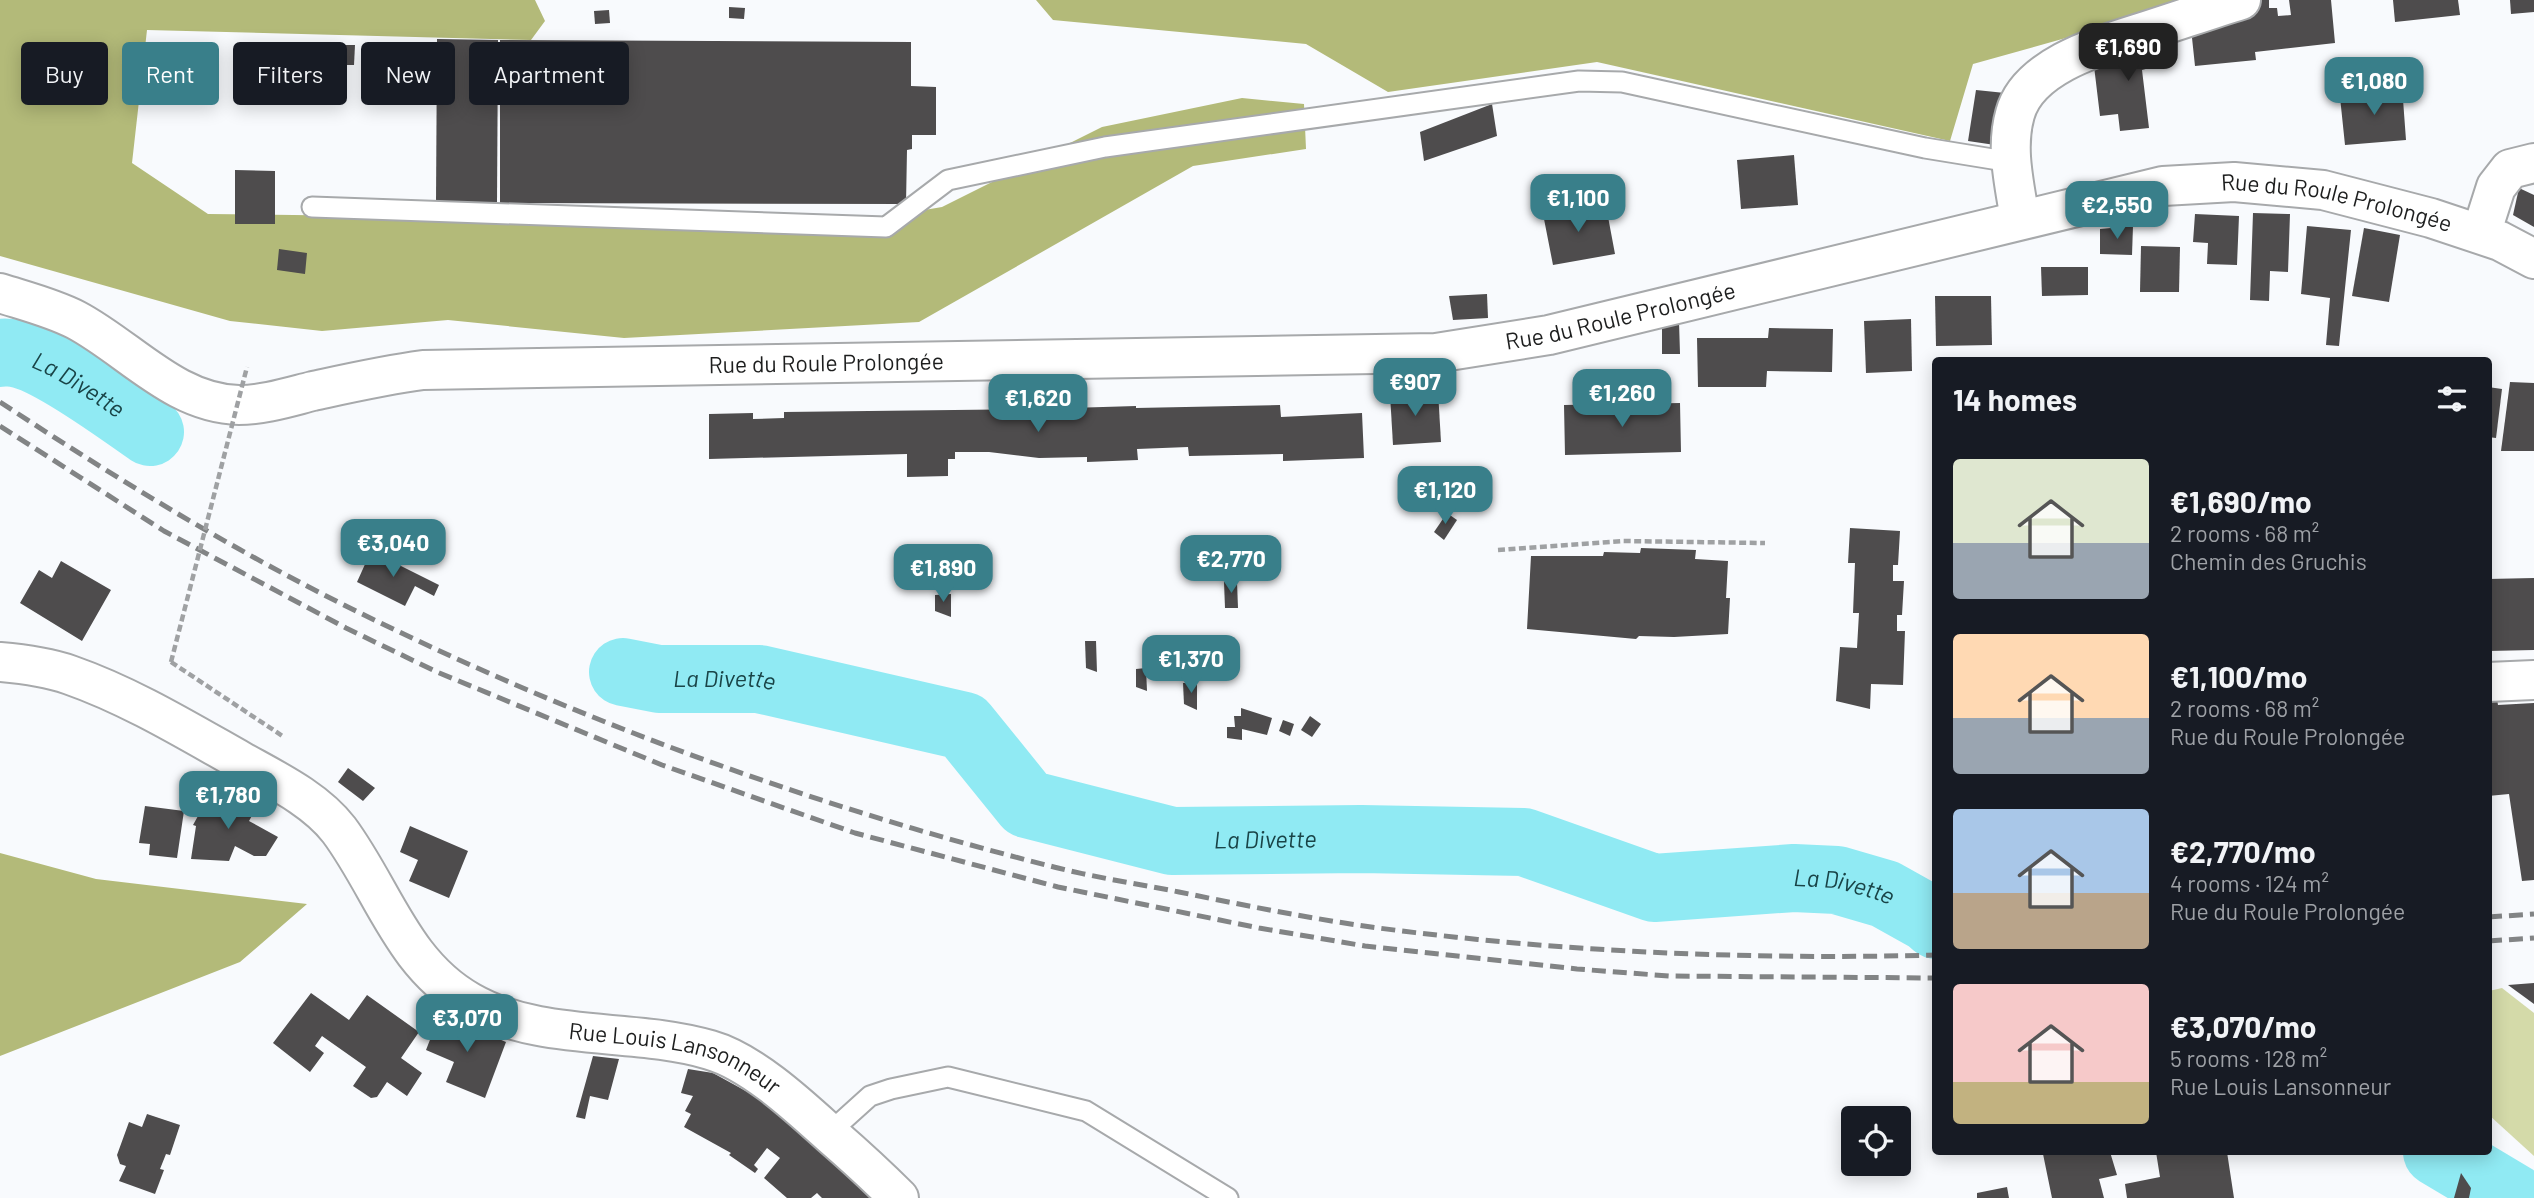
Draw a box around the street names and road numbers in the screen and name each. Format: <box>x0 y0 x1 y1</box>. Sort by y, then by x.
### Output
street label: Rue du Roule Prolongée <box>2220 167 2456 237</box>
street label: Rue du Roule Prolongée <box>1503 275 1738 355</box>
street label: Rue du Roule Prolongée <box>708 346 944 378</box>
street label: Rue Louis Lansonneur <box>568 1016 788 1100</box>

